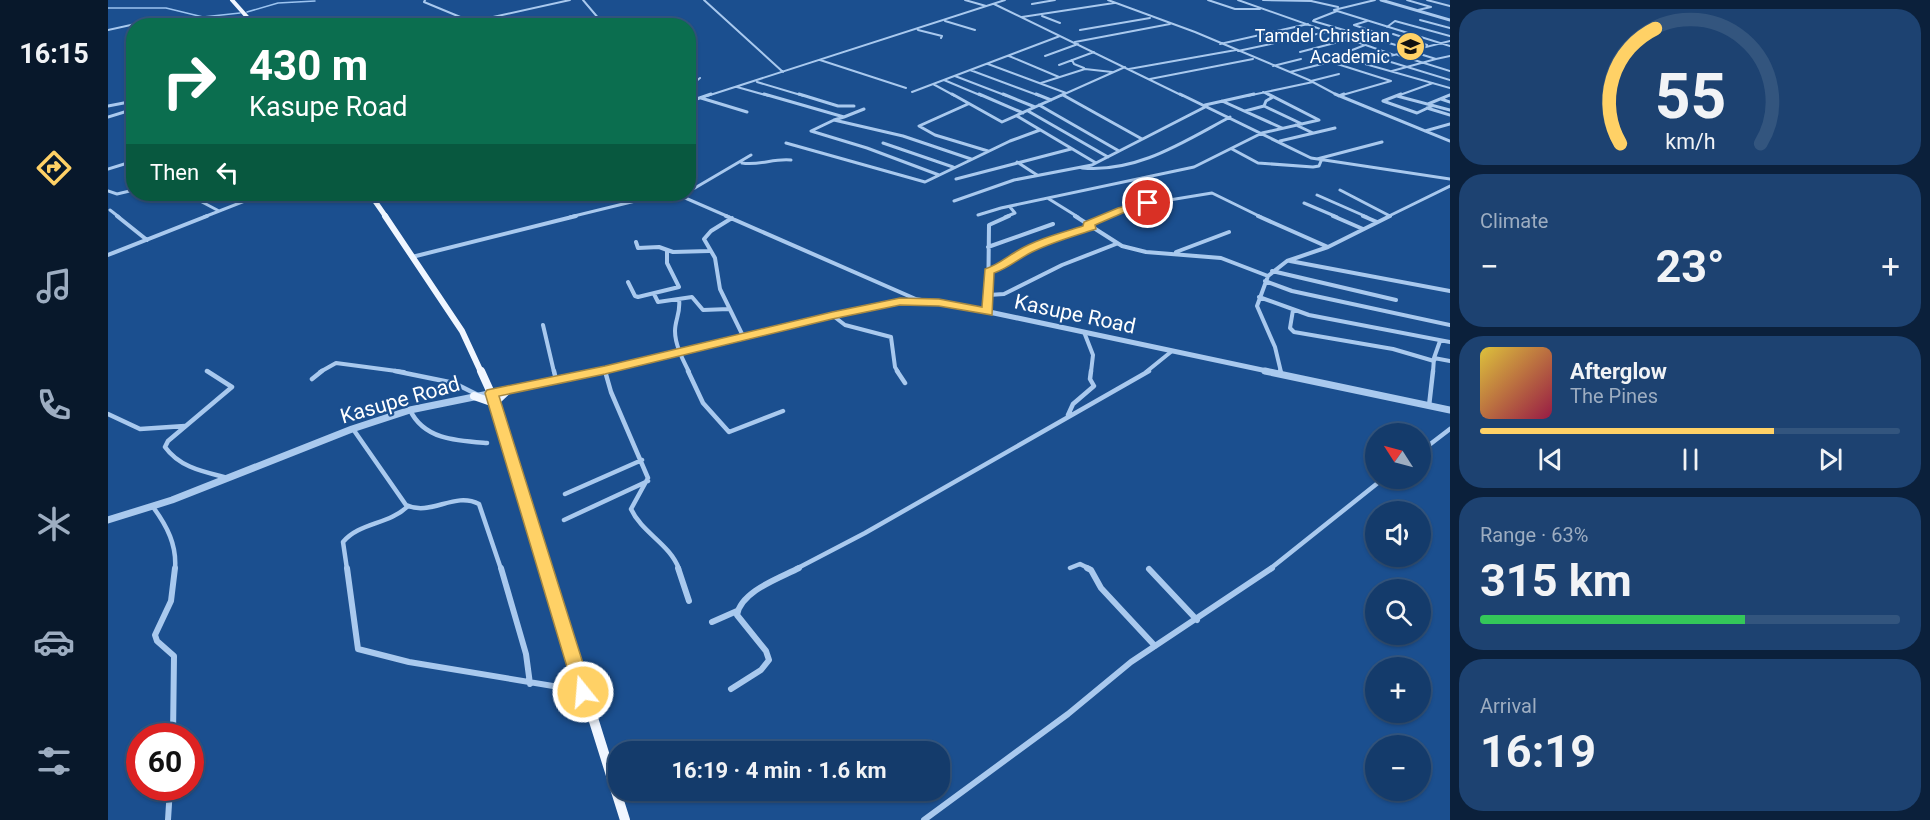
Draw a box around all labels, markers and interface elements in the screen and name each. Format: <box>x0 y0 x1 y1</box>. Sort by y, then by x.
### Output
place label: Tamdel Christian Academic <box>1255 25 1390 67</box>
school or university icon: Tamdel Christian Academic <box>1395 30 1427 62</box>
text: 16:15 <box>19 38 89 70</box>
text: 430 m <box>249 41 368 90</box>
icon: right <box>150 42 228 120</box>
text: 55 <box>1654 60 1726 133</box>
text: Kasupe Road <box>249 91 408 123</box>
text: km/h <box>1665 129 1715 154</box>
icon: directions <box>33 147 75 189</box>
icon: left <box>211 156 244 189</box>
text: Then <box>150 160 199 185</box>
pin <box>1122 177 1173 228</box>
icon: arrive <box>1131 186 1164 219</box>
text: Climate <box>1480 209 1548 233</box>
text: 23° <box>1655 240 1725 293</box>
text: − <box>1480 247 1499 286</box>
text: + <box>1881 247 1900 286</box>
icon: music <box>33 265 75 307</box>
street label: Kasupe Road <box>1012 289 1138 339</box>
text: Afterglow <box>1570 359 1667 384</box>
street label: Kasupe Road <box>337 371 463 429</box>
icon: phone <box>33 384 75 426</box>
text: The Pines <box>1570 384 1658 408</box>
north arrow <box>1365 423 1431 489</box>
map controls <box>1365 423 1431 801</box>
icon: previous <box>1534 443 1567 476</box>
icon: pause <box>1674 443 1707 476</box>
icon: next <box>1814 443 1847 476</box>
button: sound <box>1365 501 1431 567</box>
icon: climate <box>33 503 75 545</box>
text: Range · 63% <box>1480 523 1588 547</box>
text: 315 km <box>1480 554 1632 607</box>
button: search <box>1365 579 1431 645</box>
icon: car <box>33 621 75 663</box>
button: + <box>1365 657 1431 723</box>
position arrow <box>551 660 615 724</box>
text: Arrival <box>1480 694 1537 718</box>
speed limit sign: 60 <box>126 723 204 801</box>
text: 16:19 <box>1480 725 1596 778</box>
button: − <box>1365 735 1431 801</box>
icon: filters <box>33 740 75 782</box>
text: 16:19 · 4 min · 1.6 km <box>671 758 887 783</box>

